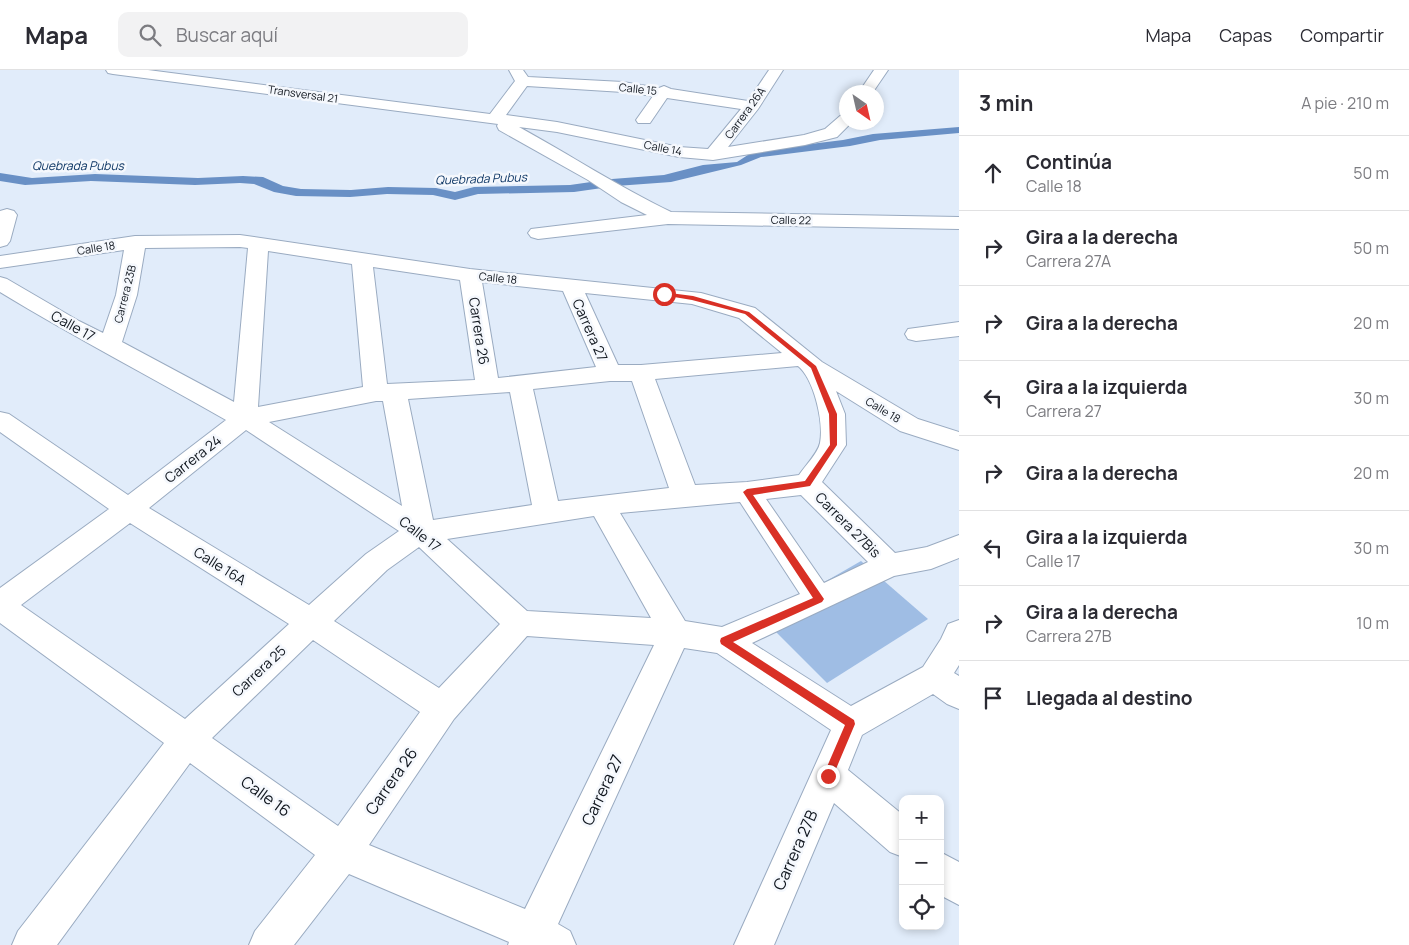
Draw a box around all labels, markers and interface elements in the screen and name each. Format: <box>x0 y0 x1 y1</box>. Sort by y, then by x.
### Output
search box <box>118 12 468 57</box>
text: Mapa <box>25 18 88 51</box>
icon: search <box>136 21 164 49</box>
text: Buscar aquí <box>176 22 278 48</box>
text: Mapa <box>1145 23 1191 47</box>
text: Capas <box>1219 23 1272 47</box>
text: Compartir <box>1300 23 1384 47</box>
street label: Calle 15 <box>618 79 658 98</box>
street label: Transversal 21 <box>267 81 339 106</box>
street label: Carrera 26A <box>721 84 768 142</box>
north arrow <box>839 85 884 130</box>
text: 3 min <box>979 89 1033 117</box>
text: A pie · 210 m <box>1301 92 1389 114</box>
street label: Calle 14 <box>643 136 683 159</box>
text: Continúa <box>1026 149 1112 175</box>
water label: Quebrada Pubus <box>32 157 126 174</box>
icon: ahead <box>979 159 1007 187</box>
text: 50 m <box>1353 162 1389 184</box>
water label: Quebrada Pubus <box>435 168 529 189</box>
text: Calle 18 <box>1026 175 1082 197</box>
street label: Calle 22 <box>771 212 811 227</box>
text: Gira a la derecha <box>1026 224 1178 250</box>
icon: right <box>979 234 1007 262</box>
street label: Calle 18 <box>76 237 116 258</box>
text: 50 m <box>1353 237 1389 259</box>
text: Carrera 27A <box>1026 250 1111 272</box>
street label: Carrera 23B <box>110 263 139 325</box>
street label: Calle 18 <box>478 268 518 287</box>
route start <box>653 283 676 306</box>
street label: Carrera 26 <box>465 296 494 366</box>
street label: Carrera 27 <box>568 296 613 364</box>
street label: Calle 17 <box>48 306 99 345</box>
icon: right <box>979 309 1007 337</box>
text: Gira a la derecha <box>1026 310 1178 336</box>
text: 20 m <box>1353 312 1389 334</box>
text: Gira a la izquierda <box>1026 374 1187 400</box>
icon: left <box>979 384 1007 412</box>
text: 30 m <box>1354 387 1389 409</box>
street label: Calle 18 <box>863 393 904 426</box>
text: Carrera 27 <box>1026 400 1102 422</box>
street label: Carrera 24 <box>160 430 225 487</box>
icon: right <box>979 459 1007 487</box>
text: Gira a la derecha <box>1026 460 1178 486</box>
text: 20 m <box>1353 462 1389 484</box>
street label: Carrera 27Bis <box>811 488 885 562</box>
street label: Calle 17 <box>396 511 445 556</box>
text: Gira a la izquierda <box>1026 524 1187 550</box>
icon: left <box>979 534 1007 562</box>
text: 30 m <box>1354 537 1389 559</box>
street label: Calle 16A <box>190 542 250 589</box>
text: Calle 17 <box>1026 550 1081 572</box>
text: Gira a la derecha <box>1026 599 1178 625</box>
icon: right <box>979 609 1007 637</box>
text: 10 m <box>1356 612 1389 634</box>
text: Carrera 27B <box>1026 625 1112 647</box>
street label: Carrera 25 <box>228 641 290 701</box>
icon: arrive <box>979 684 1007 712</box>
text: Llegada al destino <box>1026 685 1193 711</box>
street label: Carrera 26 <box>360 743 422 819</box>
street label: Carrera 27 <box>576 751 628 829</box>
route end <box>817 765 840 788</box>
street label: Calle 16 <box>237 770 295 822</box>
map controls <box>899 795 944 930</box>
button: + <box>899 795 944 840</box>
street label: Carrera 27B <box>768 806 823 894</box>
button: − <box>899 840 944 885</box>
button: locate <box>899 885 944 930</box>

